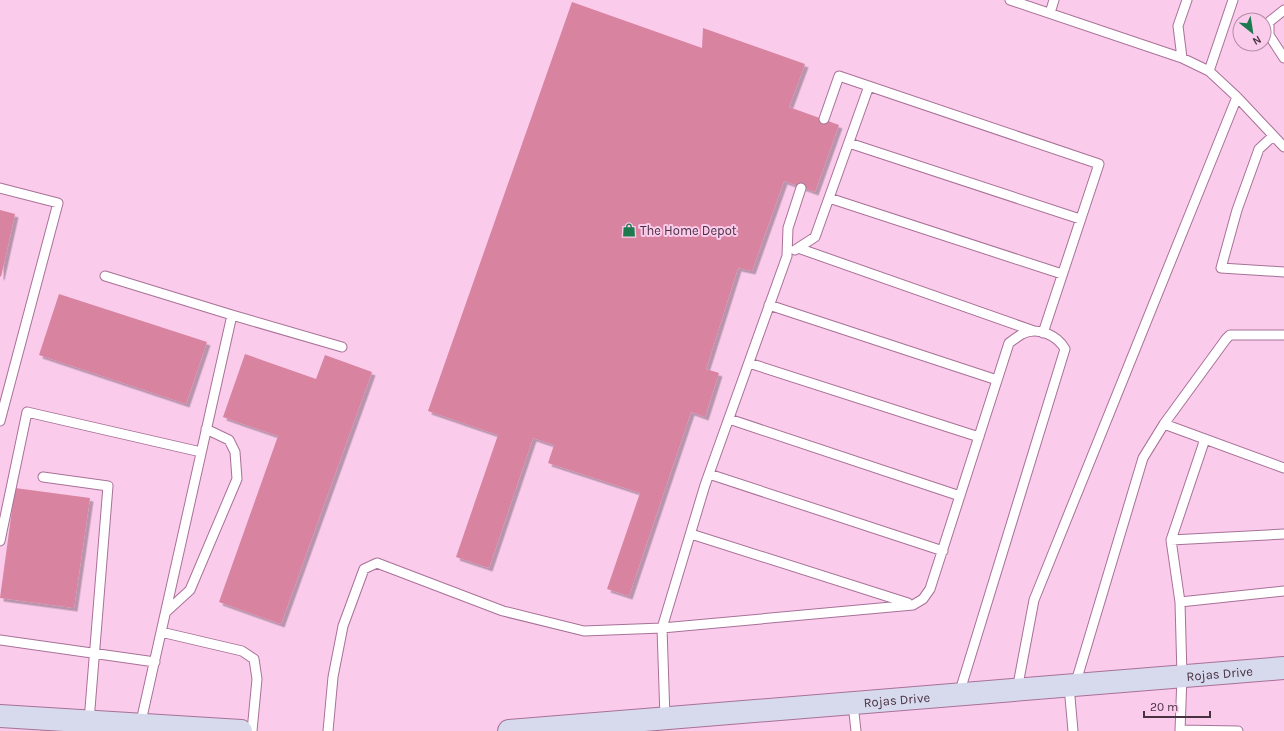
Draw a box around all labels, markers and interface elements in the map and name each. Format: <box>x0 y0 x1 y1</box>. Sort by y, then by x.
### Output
north arrow <box>1232 12 1272 52</box>
text: N <box>1250 33 1263 48</box>
shop icon: The Home Depot <box>621 222 637 238</box>
place label: The Home Depot <box>640 223 737 238</box>
street label: Rojas Drive <box>1186 664 1254 684</box>
street label: Rojas Drive <box>863 690 931 710</box>
scale bar <box>1144 693 1210 719</box>
text: 20 m <box>1150 700 1178 714</box>

